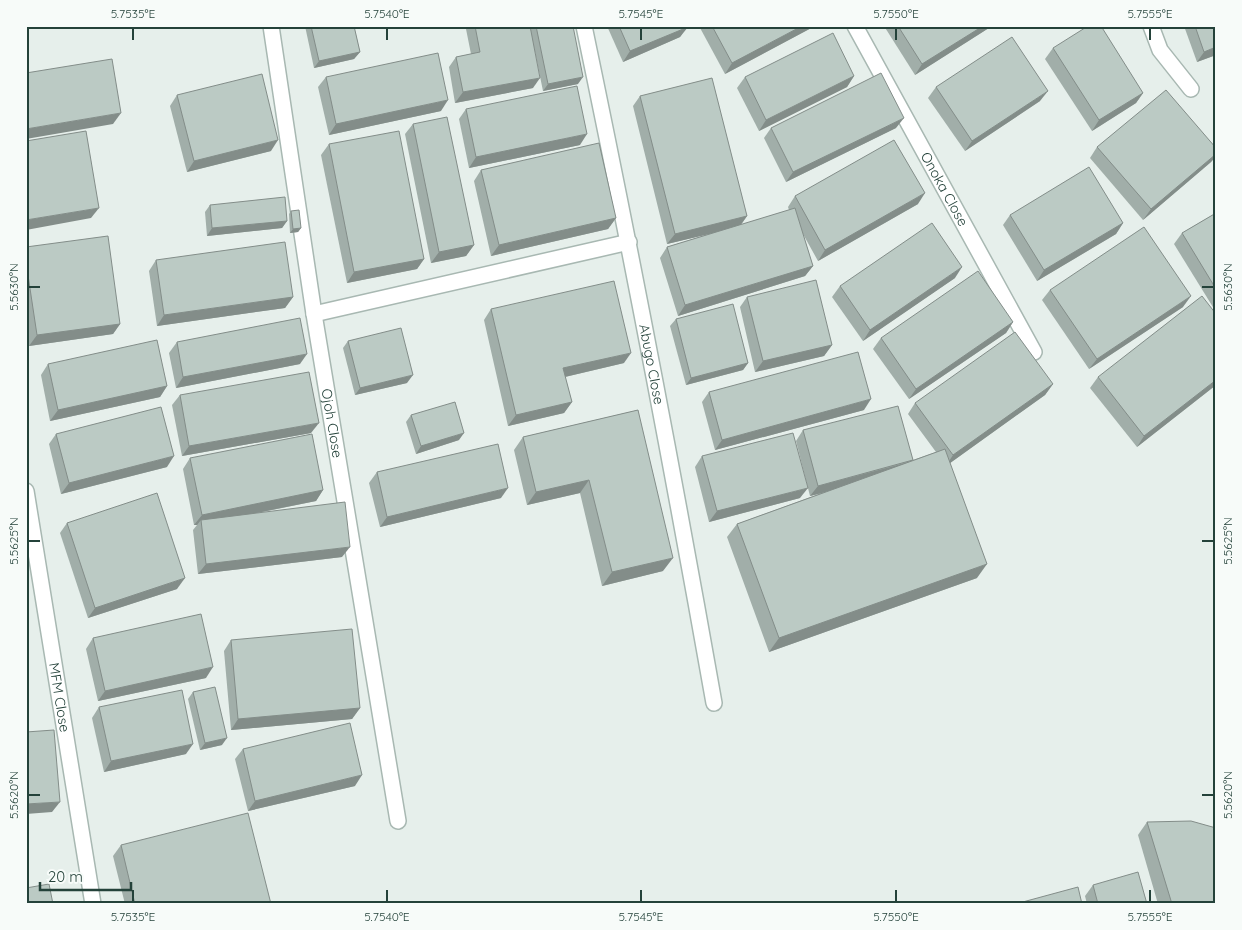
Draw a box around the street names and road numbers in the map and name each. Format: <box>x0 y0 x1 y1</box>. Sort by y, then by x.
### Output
street label: Onoka Close <box>917 149 972 229</box>
street label: Abugo Close <box>635 323 668 406</box>
street label: Ojoh Close <box>318 387 347 459</box>
street label: MFM Close <box>45 661 74 733</box>

